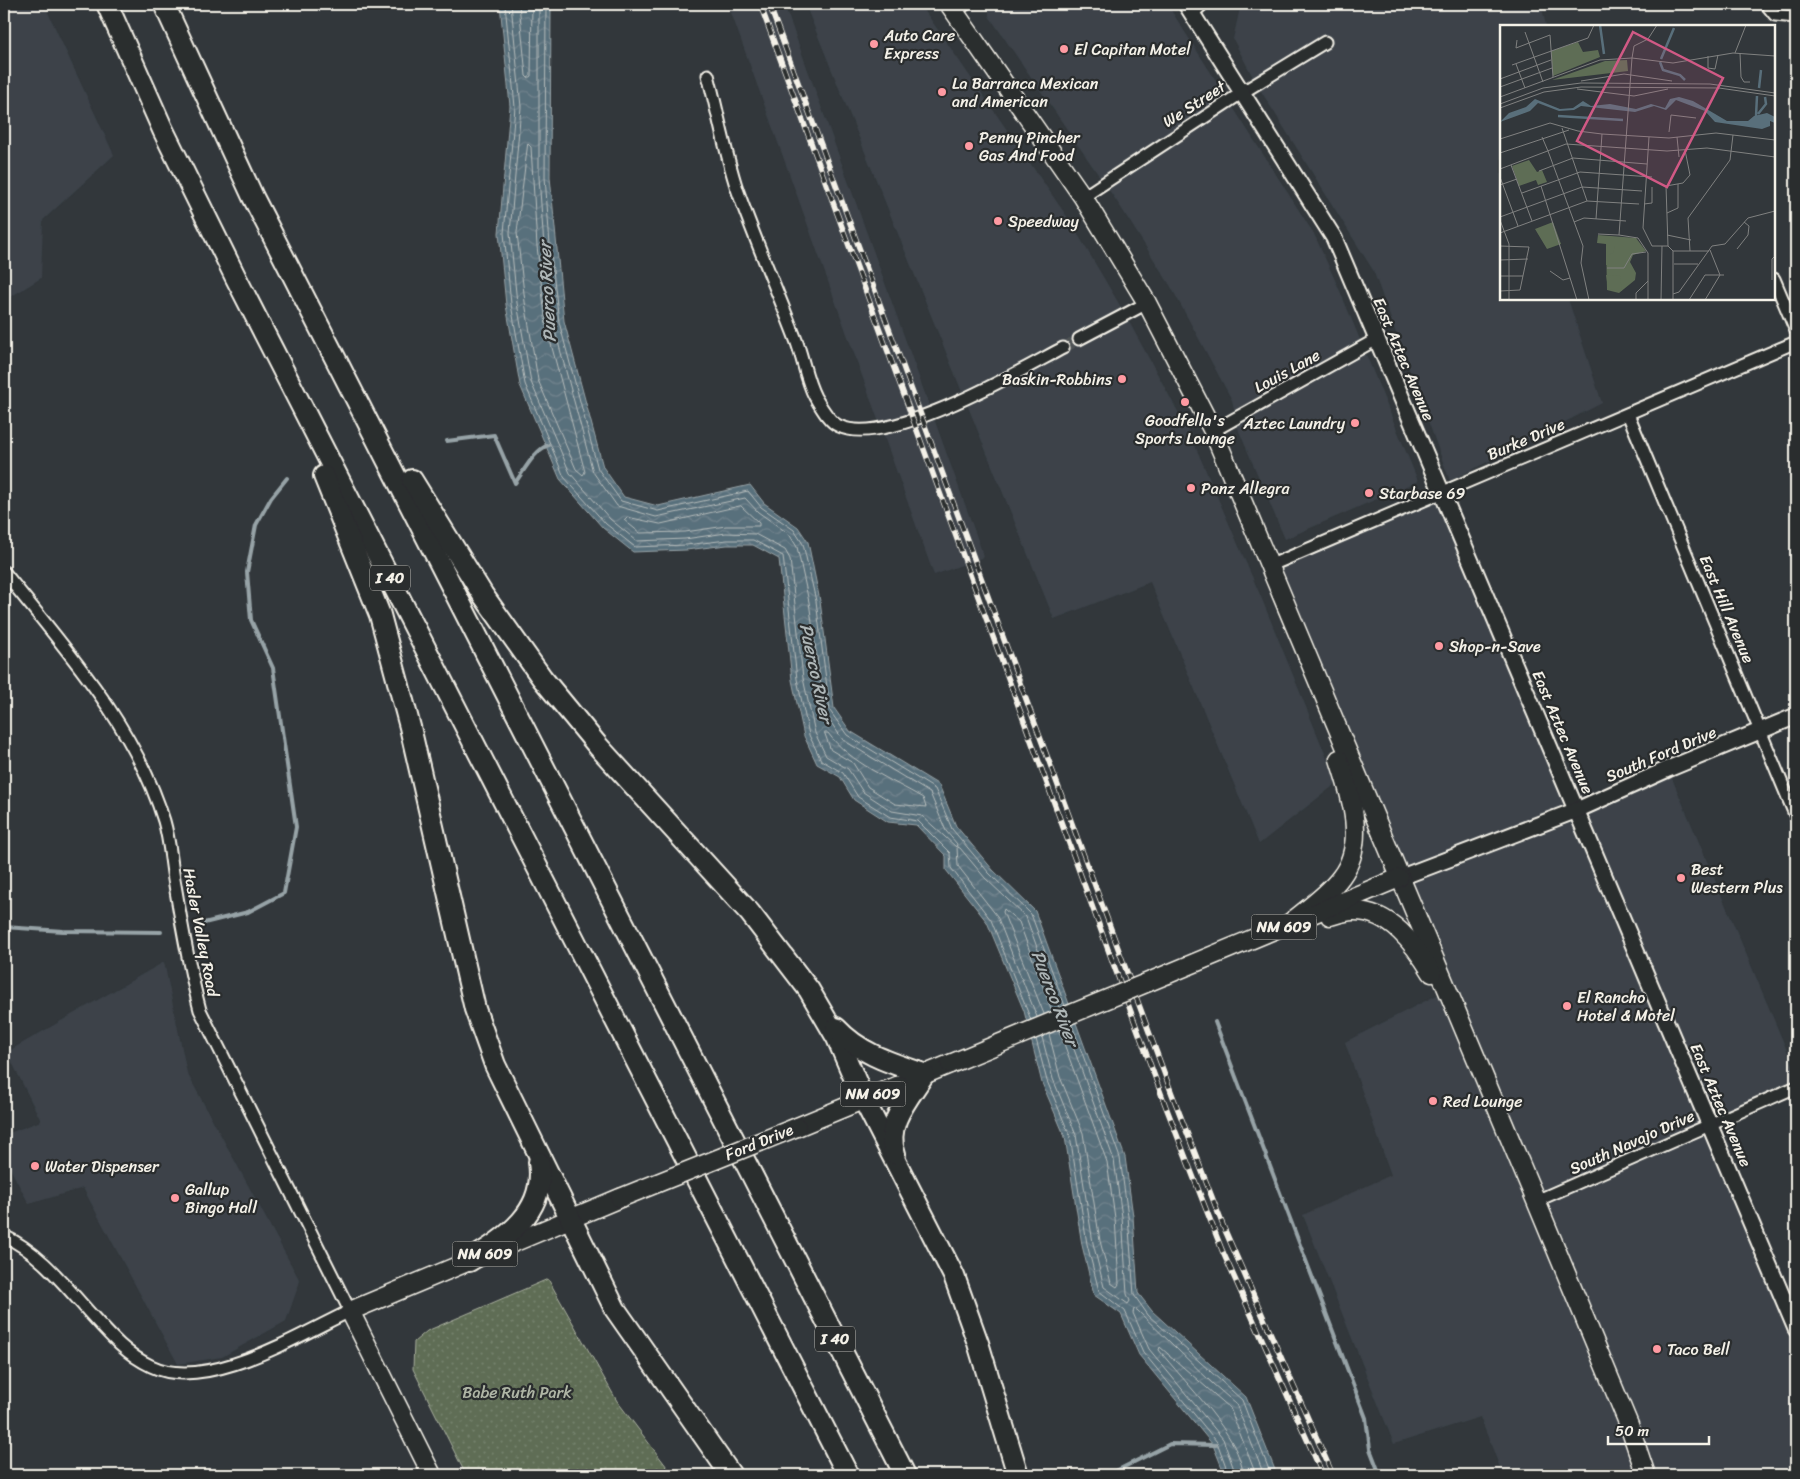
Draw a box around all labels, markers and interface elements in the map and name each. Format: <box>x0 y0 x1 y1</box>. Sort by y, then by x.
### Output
place label: Auto Care Express <box>883 21 955 68</box>
inset map <box>1500 25 1775 300</box>
place label: El Capitan Motel <box>1074 35 1191 64</box>
marker: Auto Care Express <box>868 38 880 50</box>
marker: El Capitan Motel <box>1058 43 1070 55</box>
place label: La Barranca Mexican and American <box>952 69 1099 116</box>
street label: We Street <box>1156 72 1232 135</box>
marker: La Barranca Mexican and American <box>936 86 948 98</box>
place label: Penny Pincher Gas And Food <box>979 123 1081 170</box>
marker: Penny Pincher Gas And Food <box>963 140 975 152</box>
place label: Speedway <box>1008 207 1079 236</box>
marker: Speedway <box>992 215 1004 227</box>
water label: Puerco River <box>528 237 566 343</box>
street label: East Aztec Avenue <box>1365 292 1443 426</box>
street label: Louis Lane <box>1248 341 1326 401</box>
place label: Baskin-Robbins <box>1002 365 1113 394</box>
marker: Baskin-Robbins <box>1116 373 1128 385</box>
marker: Goodfella's Sports Lounge <box>1179 396 1191 408</box>
place label: Goodfella's Sports Lounge <box>1135 406 1235 453</box>
place label: Aztec Laundry <box>1243 409 1346 438</box>
street label: Burke Drive <box>1482 410 1570 468</box>
marker: Aztec Laundry <box>1349 417 1361 429</box>
place label: Panz Allegra <box>1201 474 1291 503</box>
place label: Starbase 69 <box>1379 479 1466 508</box>
marker: Panz Allegra <box>1185 482 1197 494</box>
marker: Starbase 69 <box>1363 487 1375 499</box>
street label: East Hill Avenue <box>1691 550 1763 668</box>
road number: I 40 <box>370 566 410 590</box>
water label: Puerco River <box>790 620 843 729</box>
place label: Shop-n-Save <box>1449 632 1541 661</box>
marker: Shop-n-Save <box>1433 640 1445 652</box>
street label: East Aztec Avenue <box>1524 665 1602 799</box>
street label: South Ford Drive <box>1601 718 1721 790</box>
place label: Best Western Plus <box>1691 855 1783 902</box>
street label: Hasler Valley Road <box>174 865 228 1000</box>
marker: Best Western Plus <box>1675 872 1687 884</box>
road number: NM 609 <box>1252 914 1316 940</box>
water label: Puerco River <box>1022 945 1089 1054</box>
place label: El Rancho Hotel & Motel <box>1577 983 1675 1030</box>
marker: El Rancho Hotel & Motel <box>1561 1000 1573 1012</box>
street label: East Aztec Avenue <box>1682 1038 1760 1172</box>
road number: NM 609 <box>840 1082 906 1106</box>
place label: Red Lounge <box>1443 1087 1523 1116</box>
marker: Red Lounge <box>1427 1095 1439 1107</box>
street label: South Navajo Drive <box>1565 1101 1699 1183</box>
street label: Ford Drive <box>720 1115 798 1169</box>
place label: Water Dispenser <box>45 1152 160 1181</box>
marker: Water Dispenser <box>29 1160 41 1172</box>
place label: Gallup Bingo Hall <box>185 1175 257 1222</box>
marker: Gallup Bingo Hall <box>169 1192 181 1204</box>
road number: NM 609 <box>452 1242 518 1266</box>
road number: I 40 <box>815 1326 855 1352</box>
place label: Taco Bell <box>1667 1335 1730 1364</box>
marker: Taco Bell <box>1651 1343 1663 1355</box>
park label: Babe Ruth Park <box>462 1378 572 1407</box>
scale bar <box>1608 1414 1709 1446</box>
text: 50 m <box>1615 1418 1650 1444</box>

